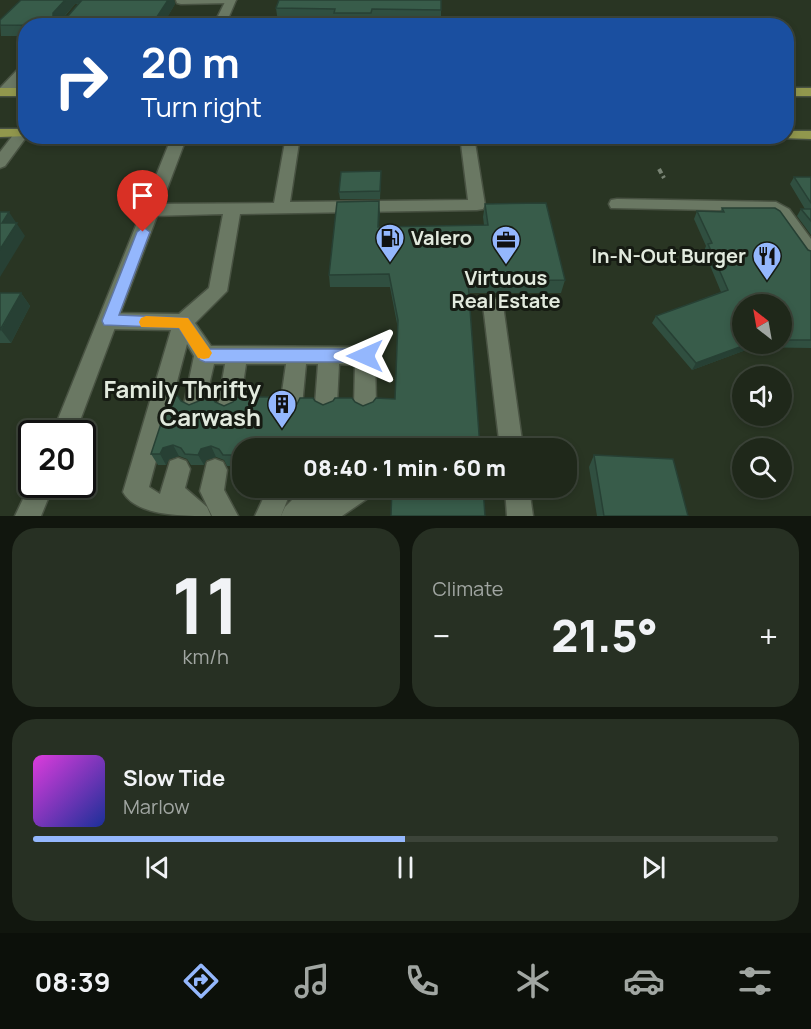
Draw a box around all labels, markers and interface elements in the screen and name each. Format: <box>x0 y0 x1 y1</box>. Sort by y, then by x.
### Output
text: 20 m <box>141 33 240 91</box>
icon: right <box>42 42 120 120</box>
text: Turn right <box>141 88 262 125</box>
pin <box>117 170 168 232</box>
icon: arrive <box>126 179 159 212</box>
fuel station icon: Valero <box>374 222 406 264</box>
place label: Valero <box>411 224 472 251</box>
office icon: Virtuous Real Estate <box>490 224 522 266</box>
restaurant icon: In-N-Out Burger <box>751 240 783 282</box>
place label: In-N-Out Burger <box>592 242 746 269</box>
place label: Virtuous Real Estate <box>451 264 561 314</box>
north arrow <box>732 294 792 354</box>
map controls <box>732 294 792 498</box>
position arrow <box>333 324 397 388</box>
button: sound <box>732 366 792 426</box>
place label: Family Thrifty Carwash <box>103 372 262 433</box>
building icon: Family Thrifty Carwash <box>266 388 298 430</box>
speed limit sign: 20 <box>18 420 96 498</box>
button: search <box>732 438 792 498</box>
text: 08:40 · 1 min · 60 m <box>303 453 506 483</box>
text: 11 <box>172 551 240 657</box>
text: Climate <box>433 575 504 602</box>
text: 21.5° <box>551 604 658 666</box>
text: − <box>433 613 450 658</box>
text: + <box>759 613 778 658</box>
text: km/h <box>182 643 229 670</box>
text: Slow Tide <box>123 763 225 793</box>
text: Marlow <box>123 793 190 820</box>
icon: previous <box>141 851 174 884</box>
icon: pause <box>389 851 422 884</box>
icon: next <box>637 851 670 884</box>
icon: directions <box>180 960 222 1002</box>
icon: music <box>291 960 333 1002</box>
icon: phone <box>401 960 443 1002</box>
icon: climate <box>512 960 554 1002</box>
icon: car <box>623 960 665 1002</box>
icon: filters <box>734 960 776 1002</box>
text: 08:39 <box>34 963 111 1000</box>

